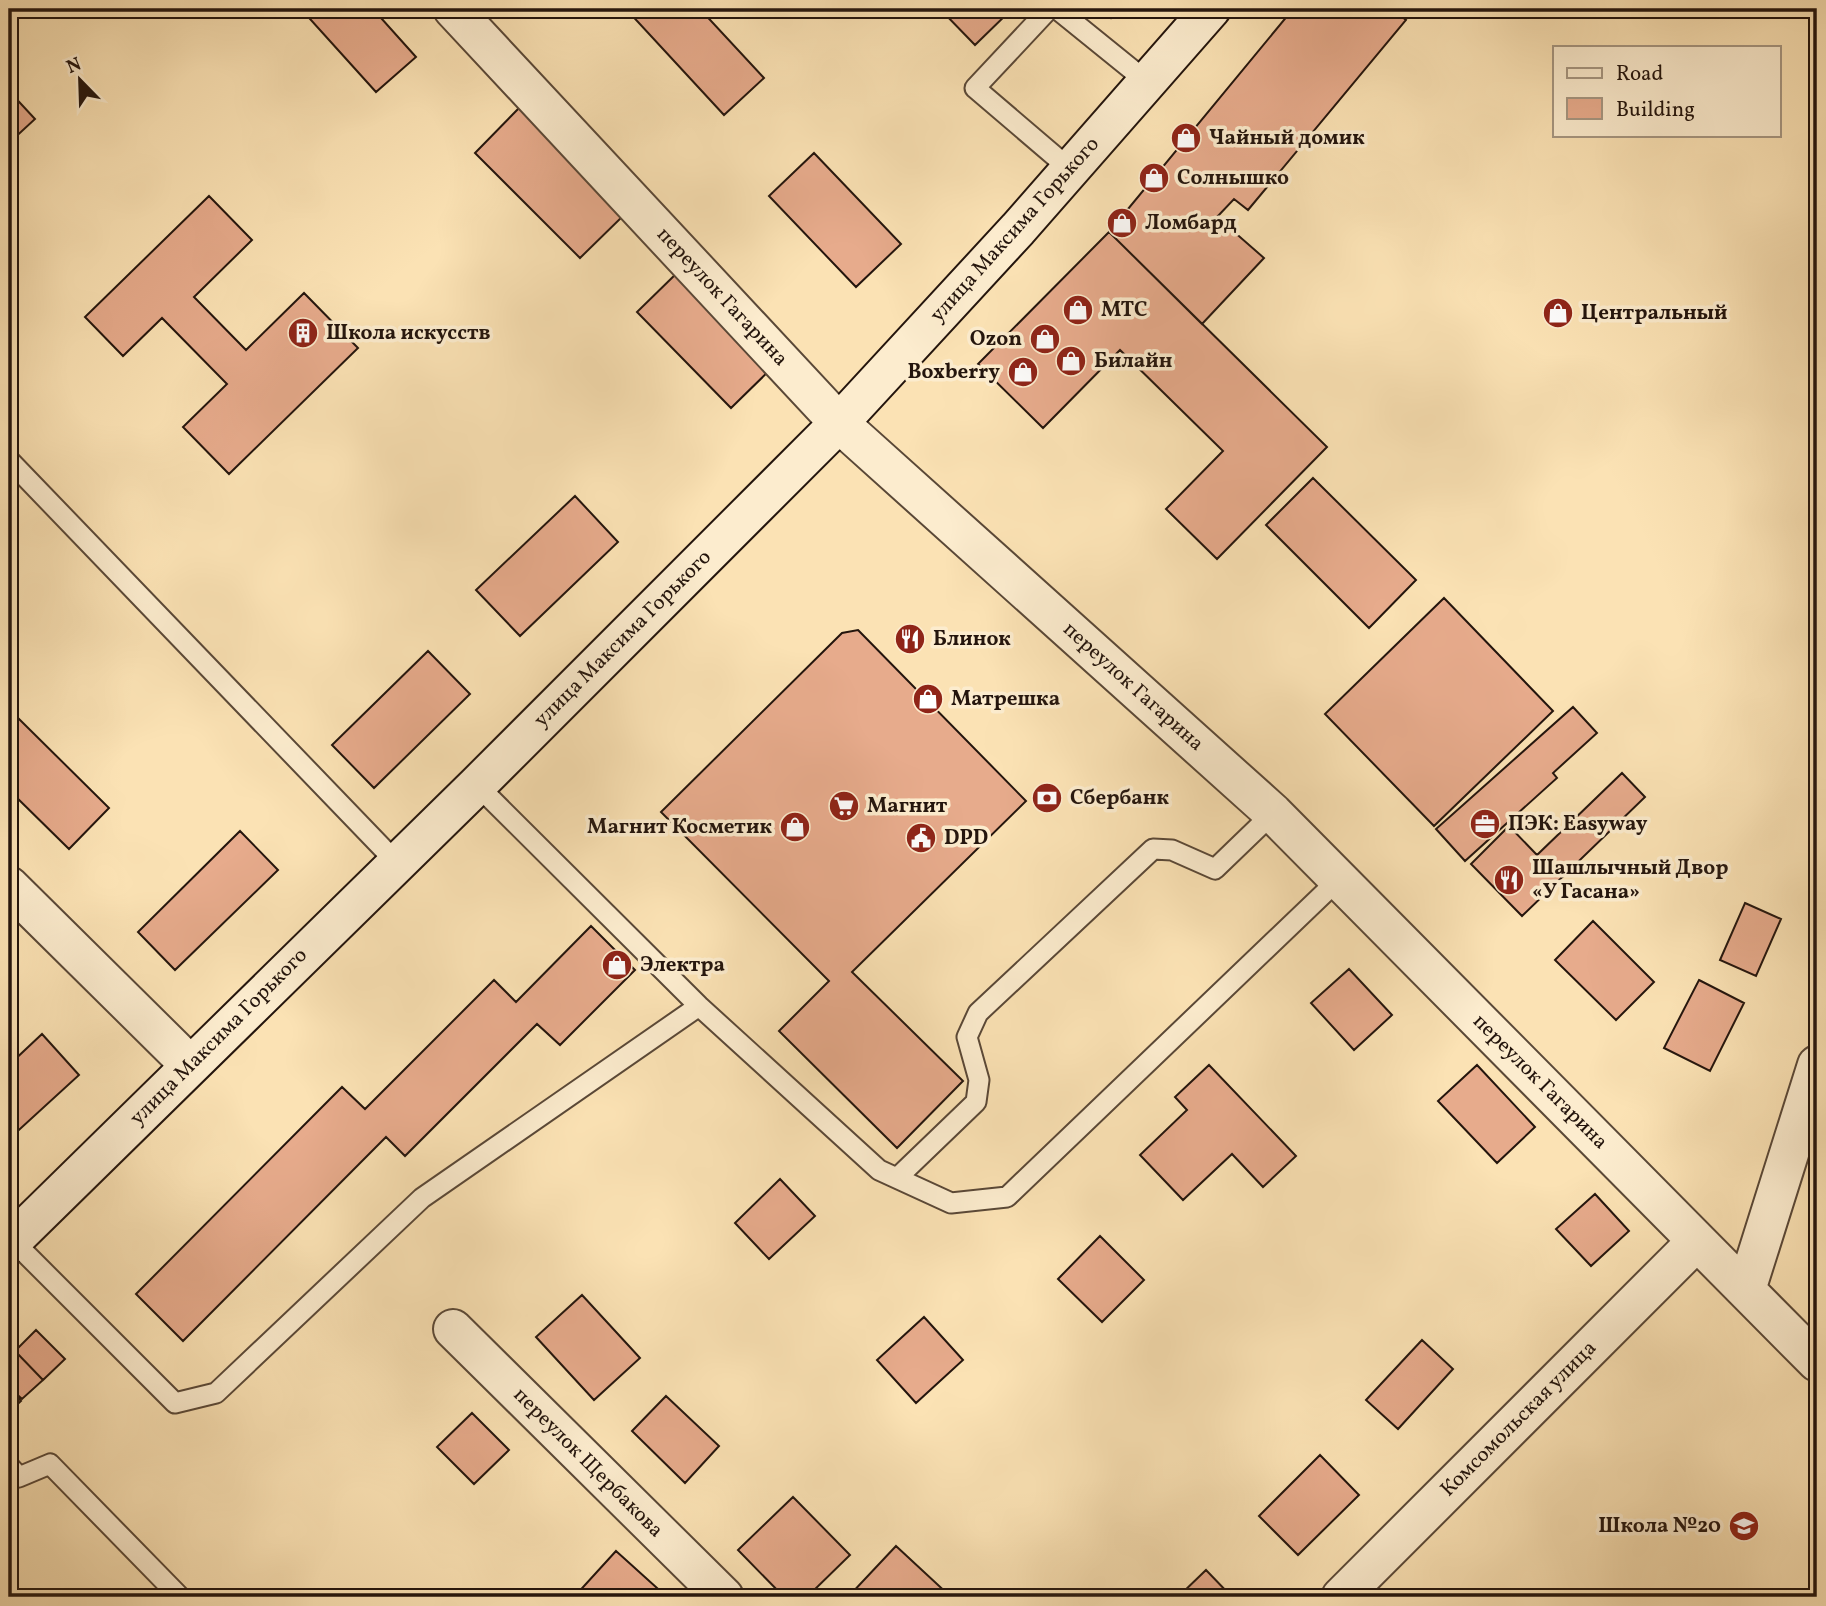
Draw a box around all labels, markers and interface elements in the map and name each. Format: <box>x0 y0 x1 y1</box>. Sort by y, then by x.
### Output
north arrow <box>46 46 116 116</box>
legend <box>1553 46 1780 136</box>
text: N <box>63 51 86 81</box>
text: Road <box>1616 60 1663 89</box>
text: Building <box>1616 96 1695 125</box>
shop icon: Чайный домик <box>1169 121 1203 155</box>
place label: Чайный домик <box>1209 124 1365 153</box>
street label: улица Максима Горького <box>924 131 1106 329</box>
shop icon: Солнышко <box>1137 161 1171 195</box>
place label: Солнышко <box>1177 164 1289 193</box>
shop icon: Ломбард <box>1105 206 1139 240</box>
place label: Ломбард <box>1145 209 1237 238</box>
street label: переулок Гагарина <box>650 221 794 373</box>
shop icon: МТС <box>1061 293 1095 327</box>
place label: МТС <box>1101 296 1147 325</box>
shop icon: Центральный <box>1541 296 1575 330</box>
place label: Центральный <box>1581 299 1728 328</box>
building icon: Школа искусств <box>286 316 320 350</box>
place label: Школа искусств <box>326 319 491 348</box>
shop icon: Ozon <box>1028 322 1062 356</box>
place label: Ozon <box>970 325 1022 354</box>
shop icon: Билайн <box>1054 344 1088 378</box>
place label: Билайн <box>1094 347 1172 376</box>
shop icon: Boxberry <box>1006 355 1040 389</box>
place label: Boxberry <box>907 358 1000 387</box>
street label: улица Максима Горького <box>528 544 718 734</box>
street label: переулок Гагарина <box>1056 616 1210 758</box>
restaurant icon: Блинок <box>893 622 927 656</box>
place label: Блинок <box>933 625 1011 654</box>
shop icon: Матрешка <box>911 682 945 716</box>
place label: Матрешка <box>951 685 1060 714</box>
bank icon: Сбербанк <box>1030 781 1064 815</box>
place label: Сбербанк <box>1070 784 1169 813</box>
supermarket icon: Магнит <box>827 789 861 823</box>
place label: Магнит <box>867 792 948 821</box>
office icon: ПЭК: Easyway <box>1468 807 1502 841</box>
shop icon: Магнит Косметик <box>778 810 812 844</box>
place label: ПЭК: Easyway <box>1508 810 1648 839</box>
place label: Магнит Косметик <box>587 813 772 842</box>
public building icon: DPD <box>904 821 938 855</box>
place label: DPD <box>944 824 988 853</box>
place label: Шашлычный Двор «У Гасана» <box>1532 854 1728 907</box>
restaurant icon: Шашлычный Двор «У Гасана» <box>1492 863 1526 897</box>
street label: улица Максима Горького <box>124 942 314 1132</box>
shop icon: Электра <box>600 948 634 982</box>
place label: Электра <box>640 951 725 980</box>
street label: переулок Гагарина <box>1466 1008 1614 1156</box>
street label: Комсомольская улица <box>1434 1334 1604 1504</box>
street label: переулок Щербакова <box>506 1381 670 1545</box>
school or university icon: Школа №20 <box>1727 1509 1761 1543</box>
place label: Школа №20 <box>1598 1512 1721 1541</box>

